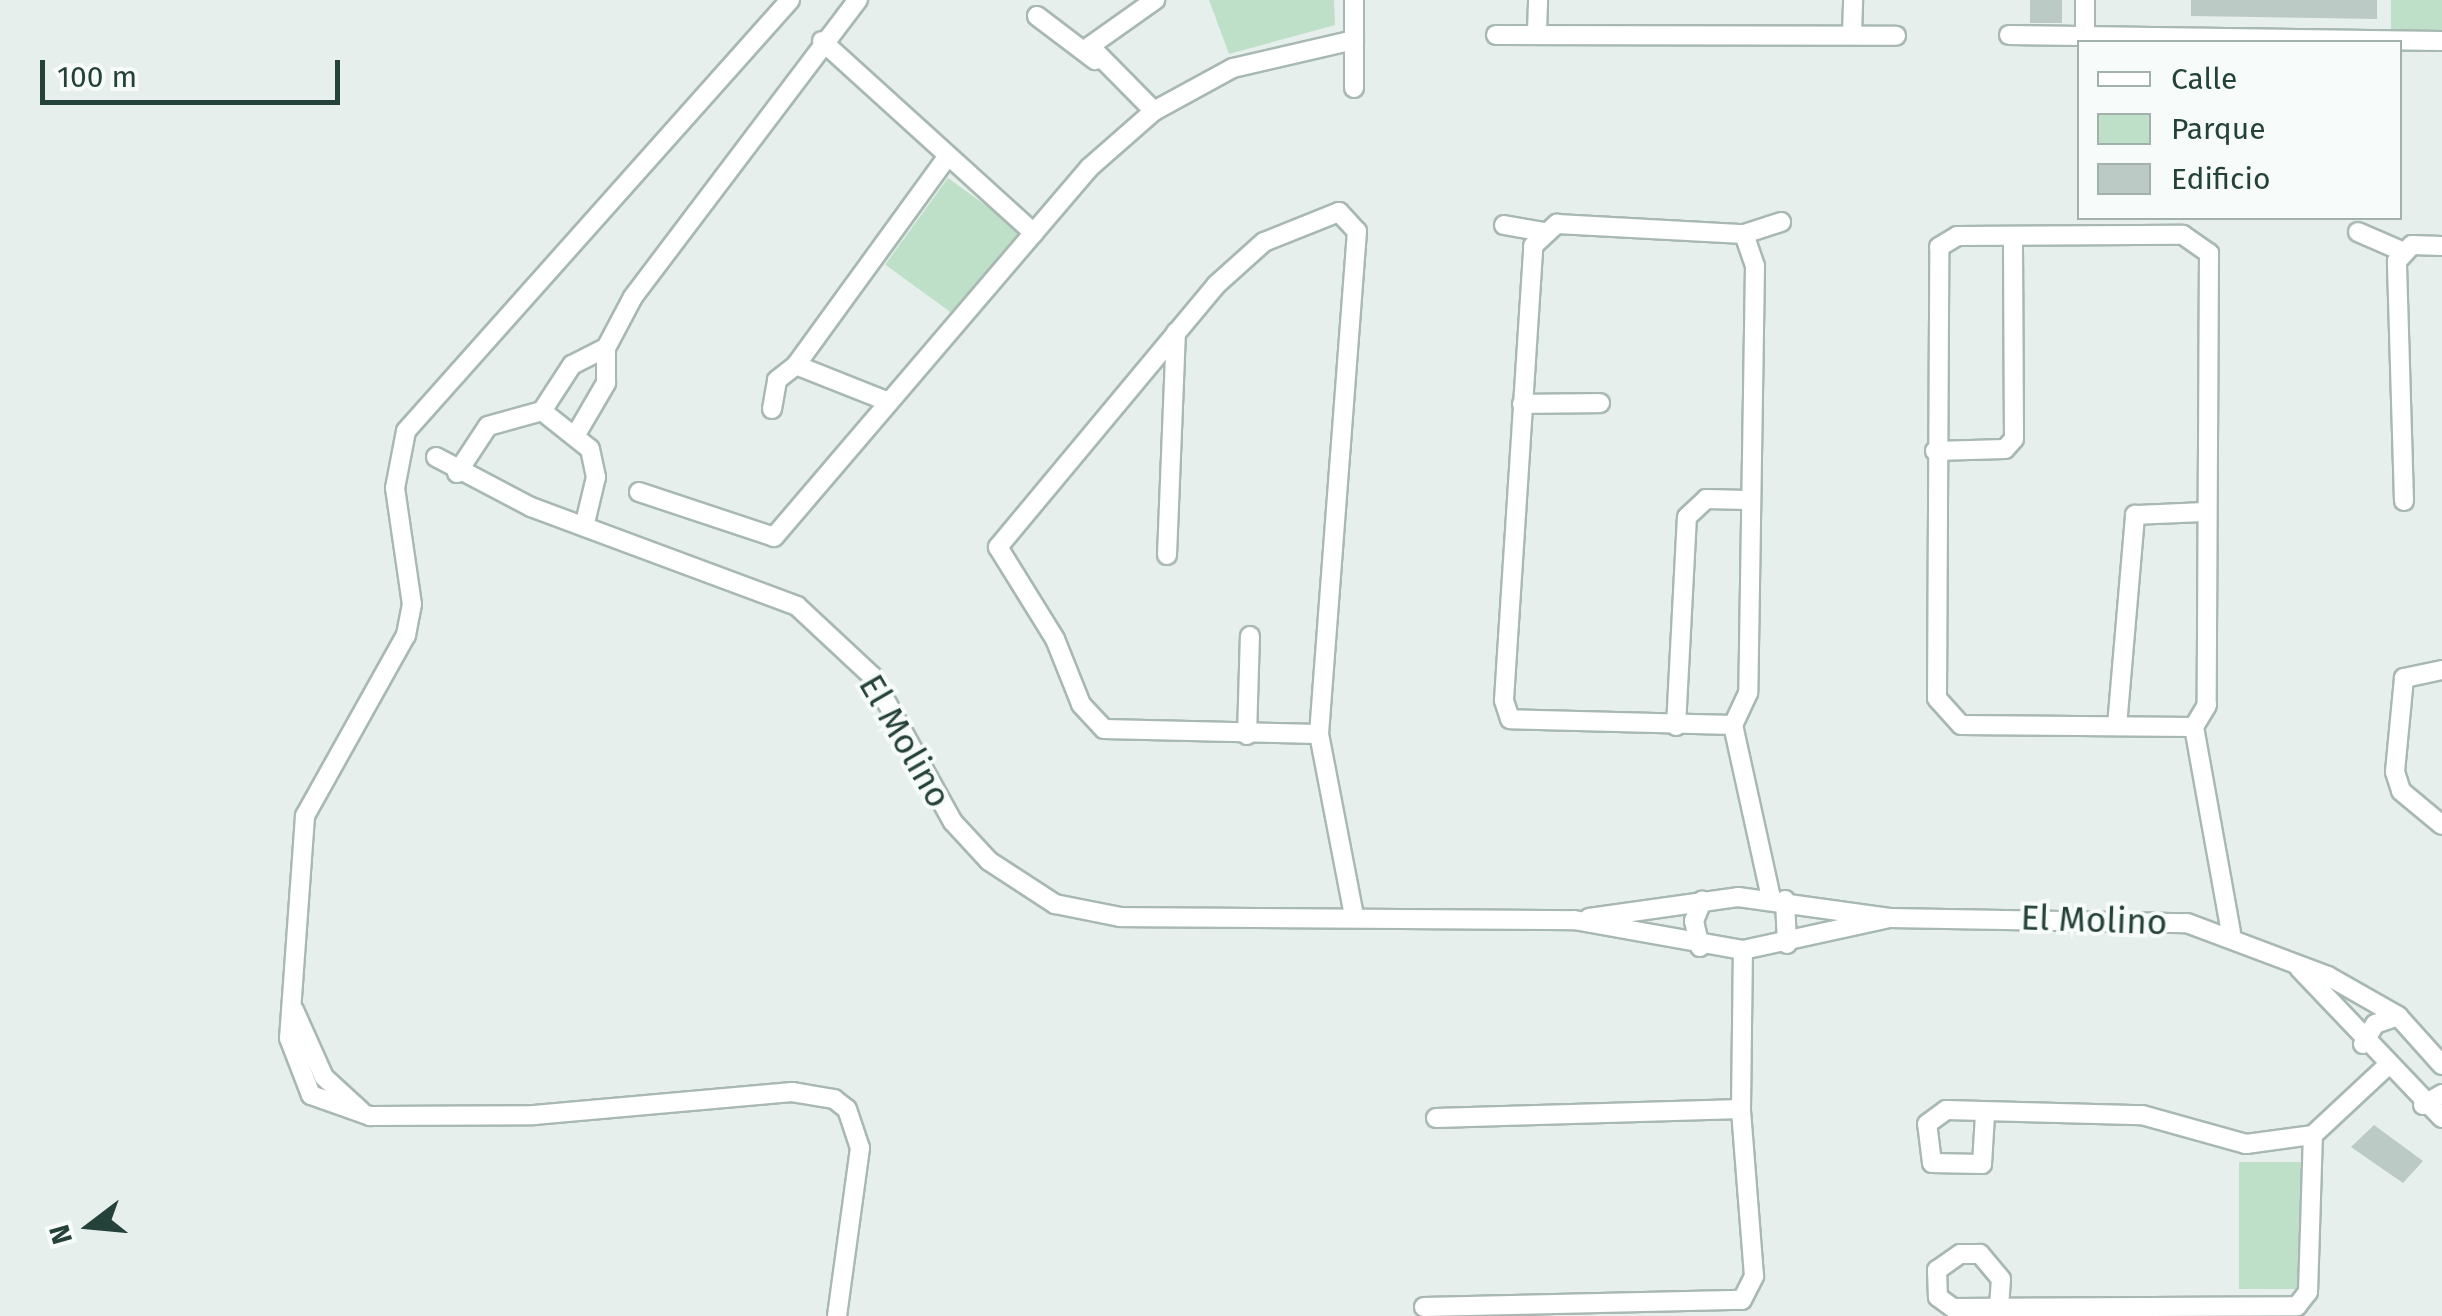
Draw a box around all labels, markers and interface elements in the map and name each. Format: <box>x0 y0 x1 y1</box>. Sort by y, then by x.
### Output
scale bar <box>45 40 345 102</box>
legend <box>2077 40 2402 220</box>
text: 100 m <box>57 59 137 95</box>
text: Calle <box>2171 61 2237 97</box>
text: Parque <box>2171 111 2266 147</box>
text: Edificio <box>2171 161 2270 197</box>
street label: El Molino <box>850 667 960 815</box>
street label: El Molino <box>2020 896 2168 944</box>
north arrow <box>40 1176 140 1276</box>
text: N <box>42 1221 79 1248</box>

